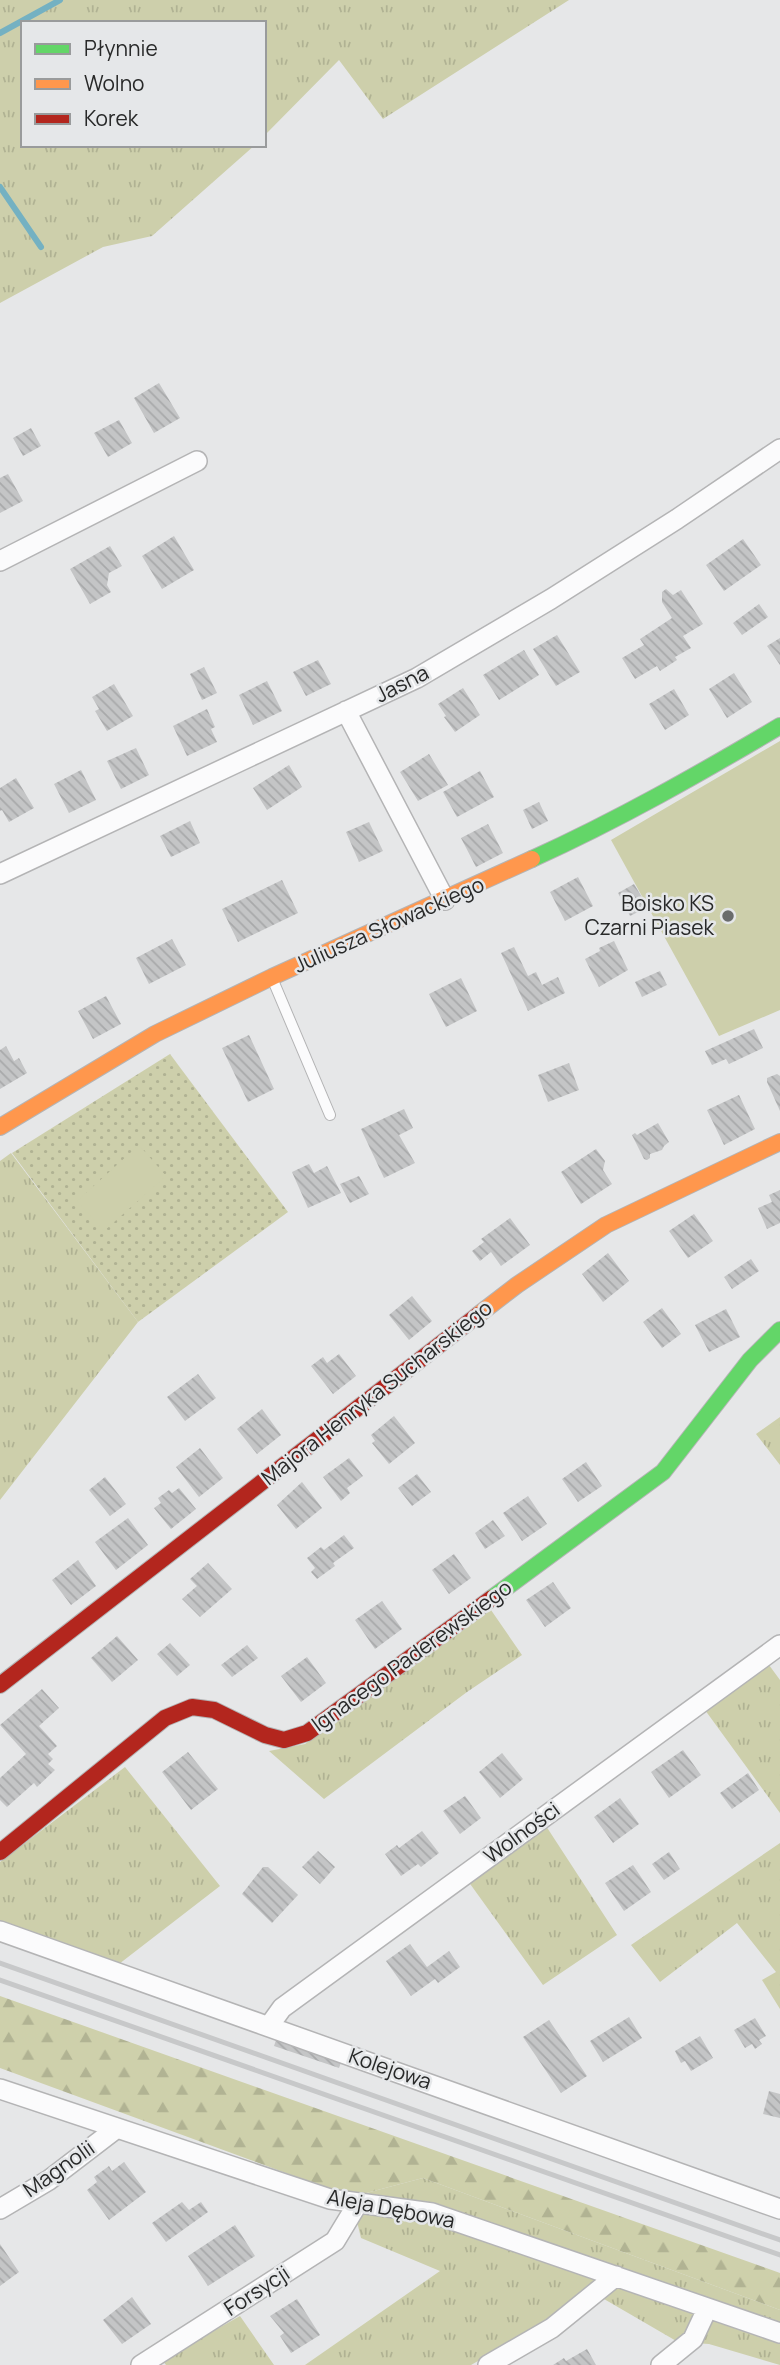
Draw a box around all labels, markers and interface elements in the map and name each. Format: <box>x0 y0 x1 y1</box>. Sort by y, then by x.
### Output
legend <box>21 21 266 147</box>
text: Płynnie <box>84 34 158 62</box>
text: Wolno <box>84 69 145 97</box>
text: Korek <box>84 104 139 132</box>
street label: Jasna <box>370 658 433 708</box>
street label: Juliusza Słowackiego <box>289 870 488 979</box>
place label: Boisko KS Czarni Piasek <box>585 889 715 941</box>
marker: Boisko KS Czarni Piasek <box>720 908 736 924</box>
street label: Majora Henryka Sucharskiego <box>255 1293 497 1491</box>
street label: Ignacego Paderewskiego <box>306 1573 517 1737</box>
street label: Wolności <box>478 1795 565 1869</box>
street label: Kolejowa <box>345 2041 435 2095</box>
street label: Magnolii <box>17 2133 100 2203</box>
street label: Aleja Dębowa <box>325 2182 457 2234</box>
street label: Forsycji <box>218 2259 295 2322</box>

